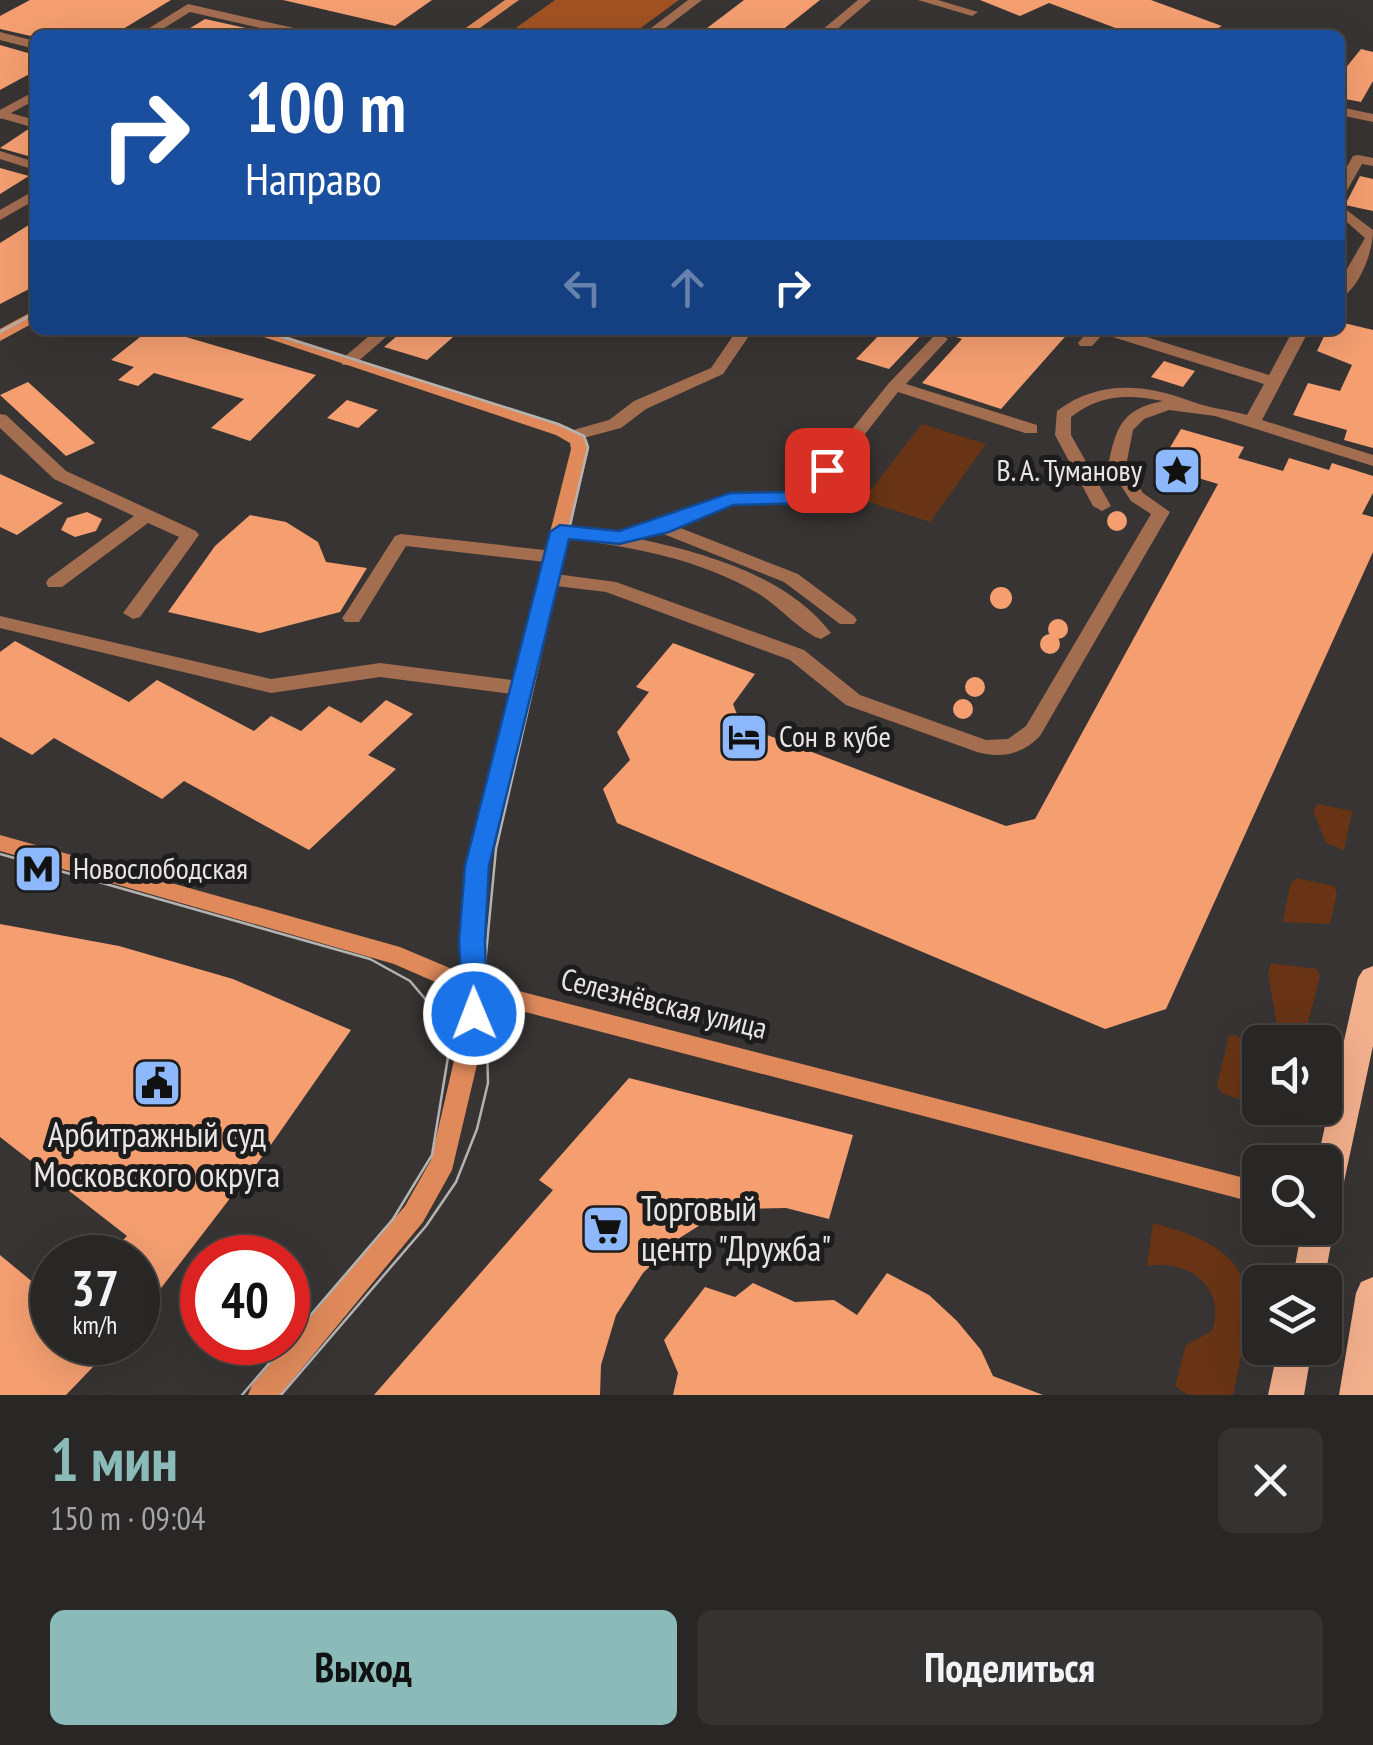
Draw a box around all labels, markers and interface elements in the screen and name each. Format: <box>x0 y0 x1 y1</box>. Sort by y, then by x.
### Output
text: 100 m <box>245 61 406 151</box>
icon: right <box>80 70 210 200</box>
text: Направо <box>245 149 382 207</box>
icon: left <box>555 260 610 315</box>
icon: ahead <box>660 260 715 315</box>
icon: right <box>765 260 820 315</box>
pin <box>785 428 870 513</box>
icon: arrive <box>800 443 855 498</box>
place icon: В. А. Туманову <box>1151 445 1203 497</box>
place label: В. А. Туманову <box>997 450 1143 489</box>
hotel icon: Сон в кубе <box>718 711 770 763</box>
place label: Сон в кубе <box>779 716 891 755</box>
metro station icon: Новослободская <box>12 843 64 895</box>
place label: Новослободская <box>73 848 248 887</box>
street label: Селезнёвская улица <box>557 958 771 1047</box>
position arrow <box>422 962 526 1066</box>
map controls <box>1242 1025 1342 1365</box>
button: sound <box>1242 1025 1342 1125</box>
public building icon: Арбитражный суд Московского округа <box>131 1057 183 1109</box>
place label: Арбитражный суд Московского округа <box>34 1111 280 1197</box>
button: search <box>1242 1145 1342 1245</box>
place label: Торговый центр "Дружба" <box>641 1185 831 1271</box>
supermarket icon: Торговый центр "Дружба" <box>580 1203 632 1255</box>
speed limit sign: 40 <box>180 1235 310 1365</box>
text: 37 <box>71 1255 119 1320</box>
button: layers <box>1242 1265 1342 1365</box>
text: km/h <box>73 1309 117 1341</box>
text: 1 мин <box>50 1420 178 1498</box>
button: close <box>1218 1428 1323 1533</box>
text: 150 m · 09:04 <box>50 1497 205 1539</box>
button: Выход <box>50 1610 677 1725</box>
button: Поделиться <box>697 1610 1323 1725</box>

